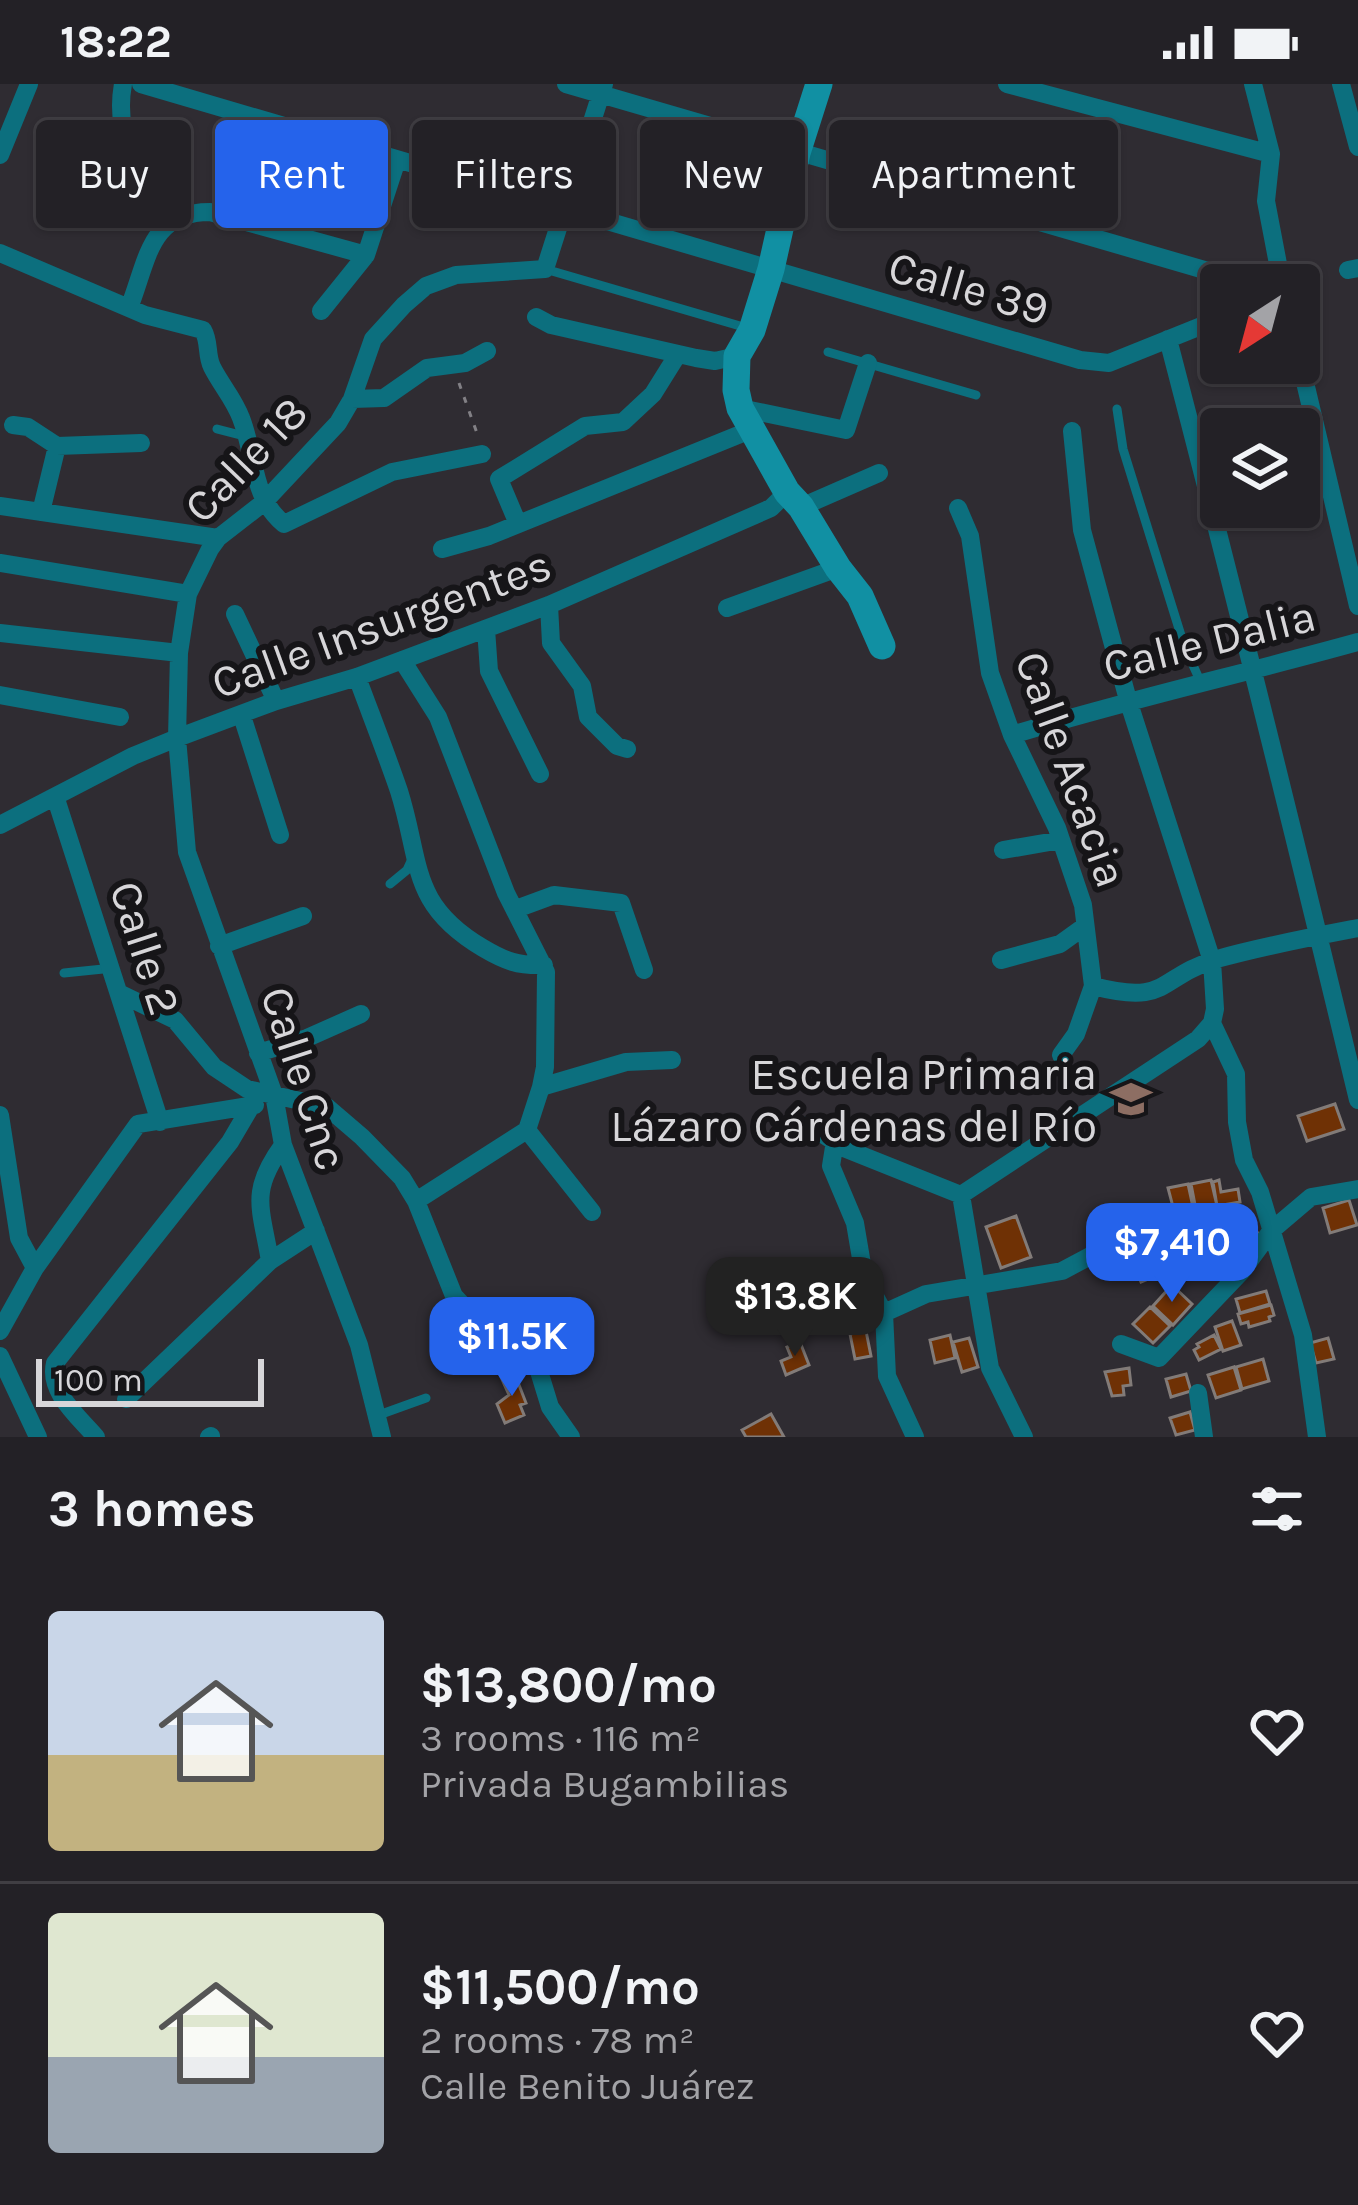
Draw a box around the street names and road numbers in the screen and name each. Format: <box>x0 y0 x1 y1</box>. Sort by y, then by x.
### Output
street label: Calle 39 <box>883 240 1055 336</box>
street label: Calle 18 <box>174 386 318 533</box>
street label: Calle Insurgentes <box>205 538 558 710</box>
street label: Calle Dalia <box>1098 590 1321 692</box>
street label: Calle Acacia <box>1004 645 1138 894</box>
street label: Calle 2 <box>99 875 191 1022</box>
street label: Calle Cnc <box>250 980 358 1176</box>

